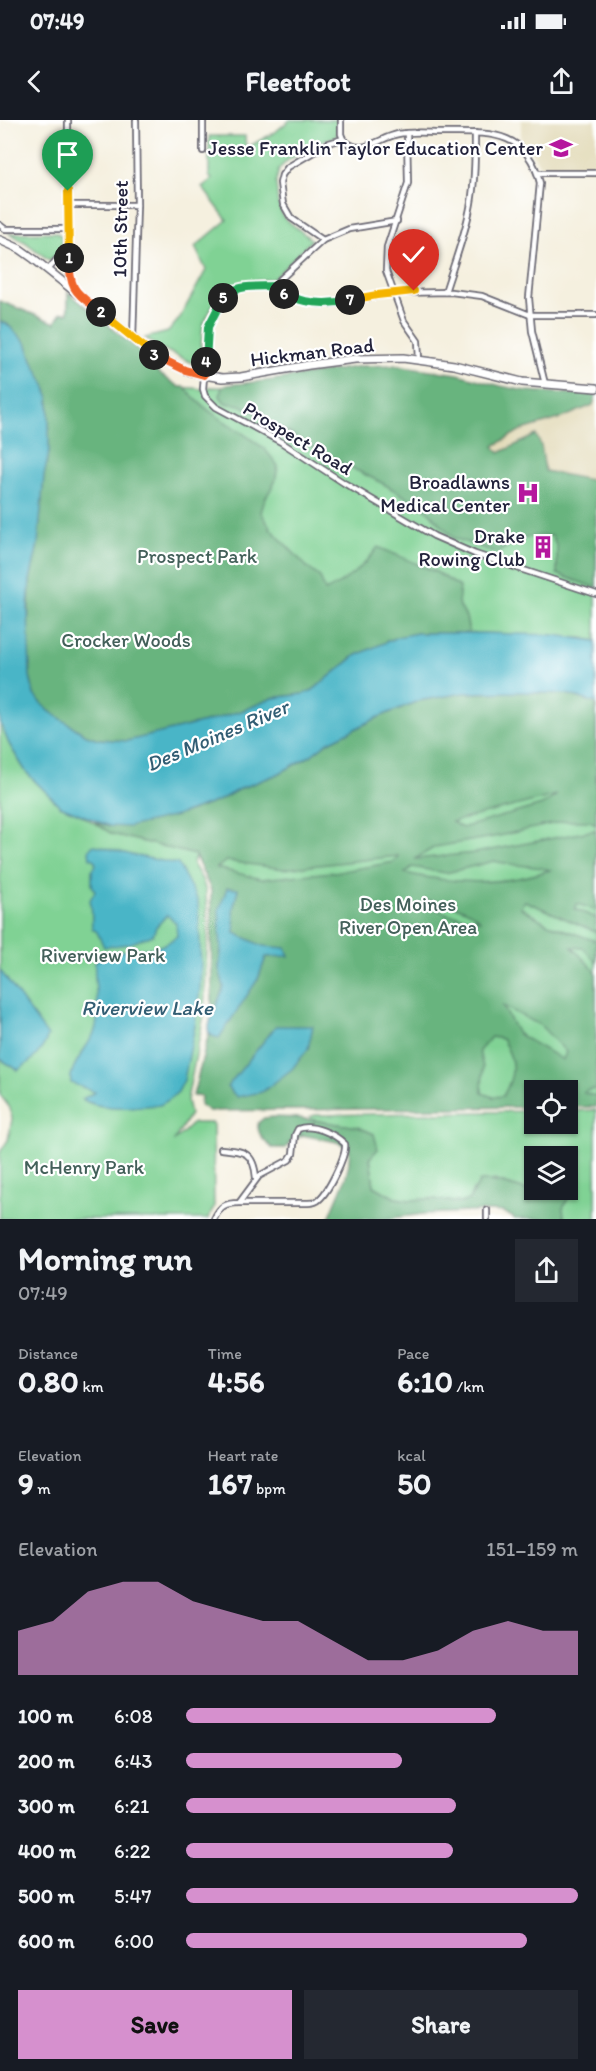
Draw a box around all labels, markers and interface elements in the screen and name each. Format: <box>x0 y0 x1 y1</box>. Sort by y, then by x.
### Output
text: 07:49 <box>30 8 85 35</box>
icon: back <box>18 65 51 98</box>
text: Fleetfoot <box>245 65 351 98</box>
icon: share <box>545 65 578 98</box>
pin <box>42 129 93 191</box>
school or university icon: Jesse Franklin Taylor Education Center <box>548 135 574 161</box>
place label: Jesse Franklin Taylor Education Center <box>208 136 543 160</box>
icon: arrive <box>51 138 84 171</box>
street label: 10th Street <box>107 180 133 278</box>
pin <box>388 229 439 291</box>
icon: check <box>397 238 430 271</box>
pin: 1 <box>54 243 84 273</box>
text: 1 <box>65 248 73 267</box>
pin: 6 <box>269 279 299 309</box>
pin: 5 <box>208 283 238 313</box>
text: 6 <box>280 284 288 303</box>
pin: 7 <box>335 285 365 315</box>
text: 5 <box>219 288 227 307</box>
text: 7 <box>346 290 354 309</box>
pin: 2 <box>86 297 116 327</box>
text: 2 <box>97 302 105 321</box>
street label: Hickman Road <box>249 332 375 371</box>
pin: 3 <box>139 340 169 370</box>
text: 3 <box>150 345 158 364</box>
pin: 4 <box>191 347 221 377</box>
text: 4 <box>201 352 211 371</box>
street label: Prospect Road <box>239 396 357 480</box>
place label: Broadlawns Medical Center <box>380 470 510 517</box>
hospital icon: Broadlawns Medical Center <box>515 480 541 506</box>
place label: Drake Rowing Club <box>419 524 525 571</box>
building icon: Drake Rowing Club <box>530 534 556 560</box>
park label: Prospect Park <box>137 544 258 568</box>
park label: Crocker Woods <box>61 628 191 652</box>
water label: Des Moines River <box>142 693 294 776</box>
park label: Des Moines River Open Area <box>339 892 477 939</box>
park label: Riverview Park <box>41 943 166 967</box>
water label: Riverview Lake <box>81 995 214 1020</box>
map controls <box>524 1080 578 1200</box>
button: locate <box>524 1080 578 1134</box>
button: layers <box>524 1146 578 1200</box>
park label: McHenry Park <box>24 1155 145 1179</box>
text: Morning run <box>18 1239 193 1278</box>
button: share <box>515 1239 578 1302</box>
text: 07:49 <box>18 1281 68 1305</box>
text: Distance <box>18 1344 78 1363</box>
text: Time <box>208 1344 242 1363</box>
text: Pace <box>397 1344 429 1363</box>
text: 0.80 <box>18 1363 79 1400</box>
text: 4:56 <box>208 1363 265 1400</box>
text: 6:10 <box>397 1363 453 1400</box>
text: km <box>79 1377 104 1396</box>
text: /km <box>453 1377 484 1396</box>
text: Elevation <box>18 1446 82 1465</box>
text: Heart rate <box>208 1446 278 1465</box>
text: kcal <box>397 1446 426 1465</box>
text: 9 <box>18 1465 34 1502</box>
text: 167 <box>208 1465 252 1502</box>
text: 50 <box>397 1465 432 1502</box>
text: m <box>34 1479 51 1498</box>
text: bpm <box>252 1479 286 1498</box>
text: Elevation <box>18 1537 97 1561</box>
text: 151–159 m <box>486 1537 578 1561</box>
text: 100 m <box>18 1704 73 1728</box>
text: 6:08 <box>114 1704 153 1728</box>
text: 200 m <box>18 1749 74 1773</box>
text: 6:43 <box>114 1749 152 1773</box>
text: 300 m <box>18 1794 75 1818</box>
text: 6:21 <box>114 1794 149 1818</box>
text: 400 m <box>18 1839 76 1863</box>
text: 6:22 <box>114 1839 151 1863</box>
text: 500 m <box>18 1884 74 1908</box>
text: 5:47 <box>114 1884 151 1908</box>
text: 600 m <box>18 1929 75 1953</box>
text: 6:00 <box>114 1929 154 1953</box>
button: Save <box>18 1990 292 2059</box>
button: Share <box>304 1990 578 2059</box>

